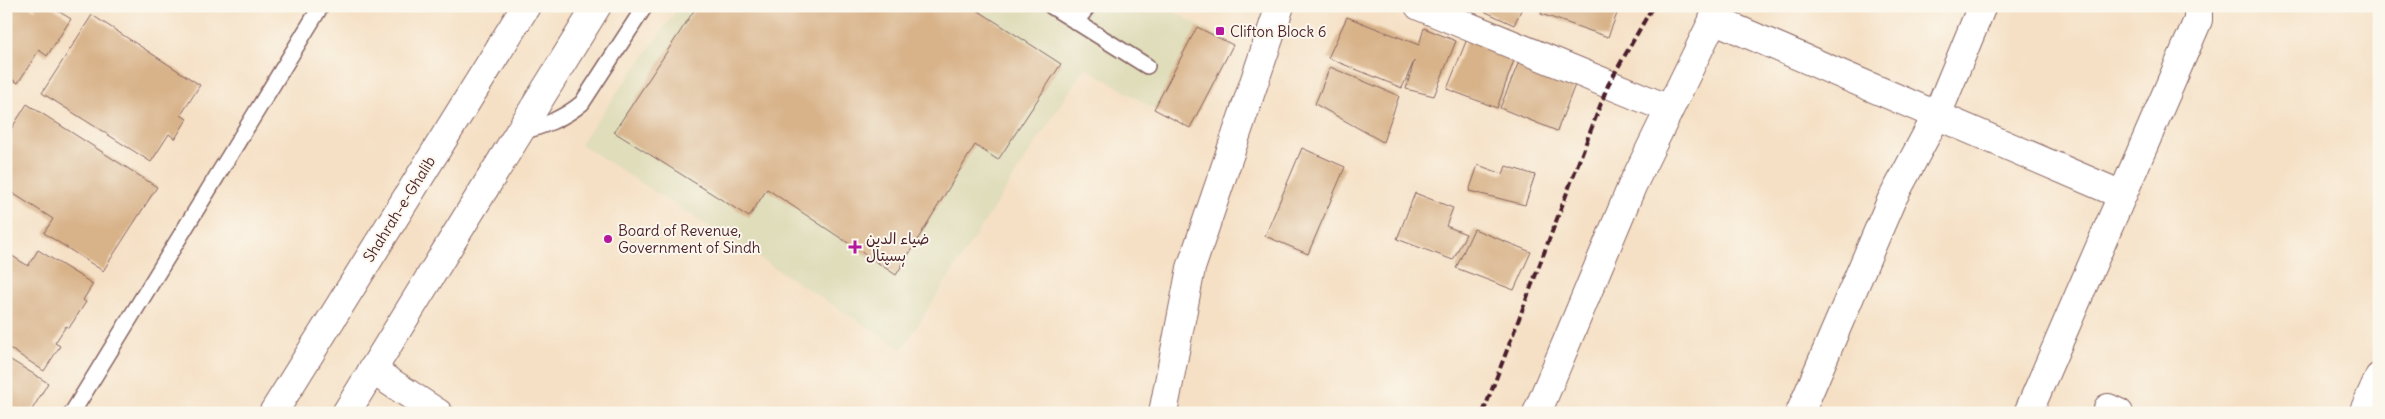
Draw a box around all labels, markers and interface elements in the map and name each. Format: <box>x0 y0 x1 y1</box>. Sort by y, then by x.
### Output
place label: Clifton Block 6 <box>1230 22 1326 41</box>
marker: Clifton Block 6 <box>1214 25 1226 37</box>
street label: Shahrah-e-Ghalib <box>359 153 439 265</box>
place label: Board of Revenue, Government of Sindh <box>618 221 761 257</box>
place label: ضیاء الدین ہسپتال <box>866 229 929 266</box>
marker: Board of Revenue, Government of Sindh <box>602 233 614 245</box>
marker: ضیاء الدین ہسپتال <box>848 240 862 254</box>

